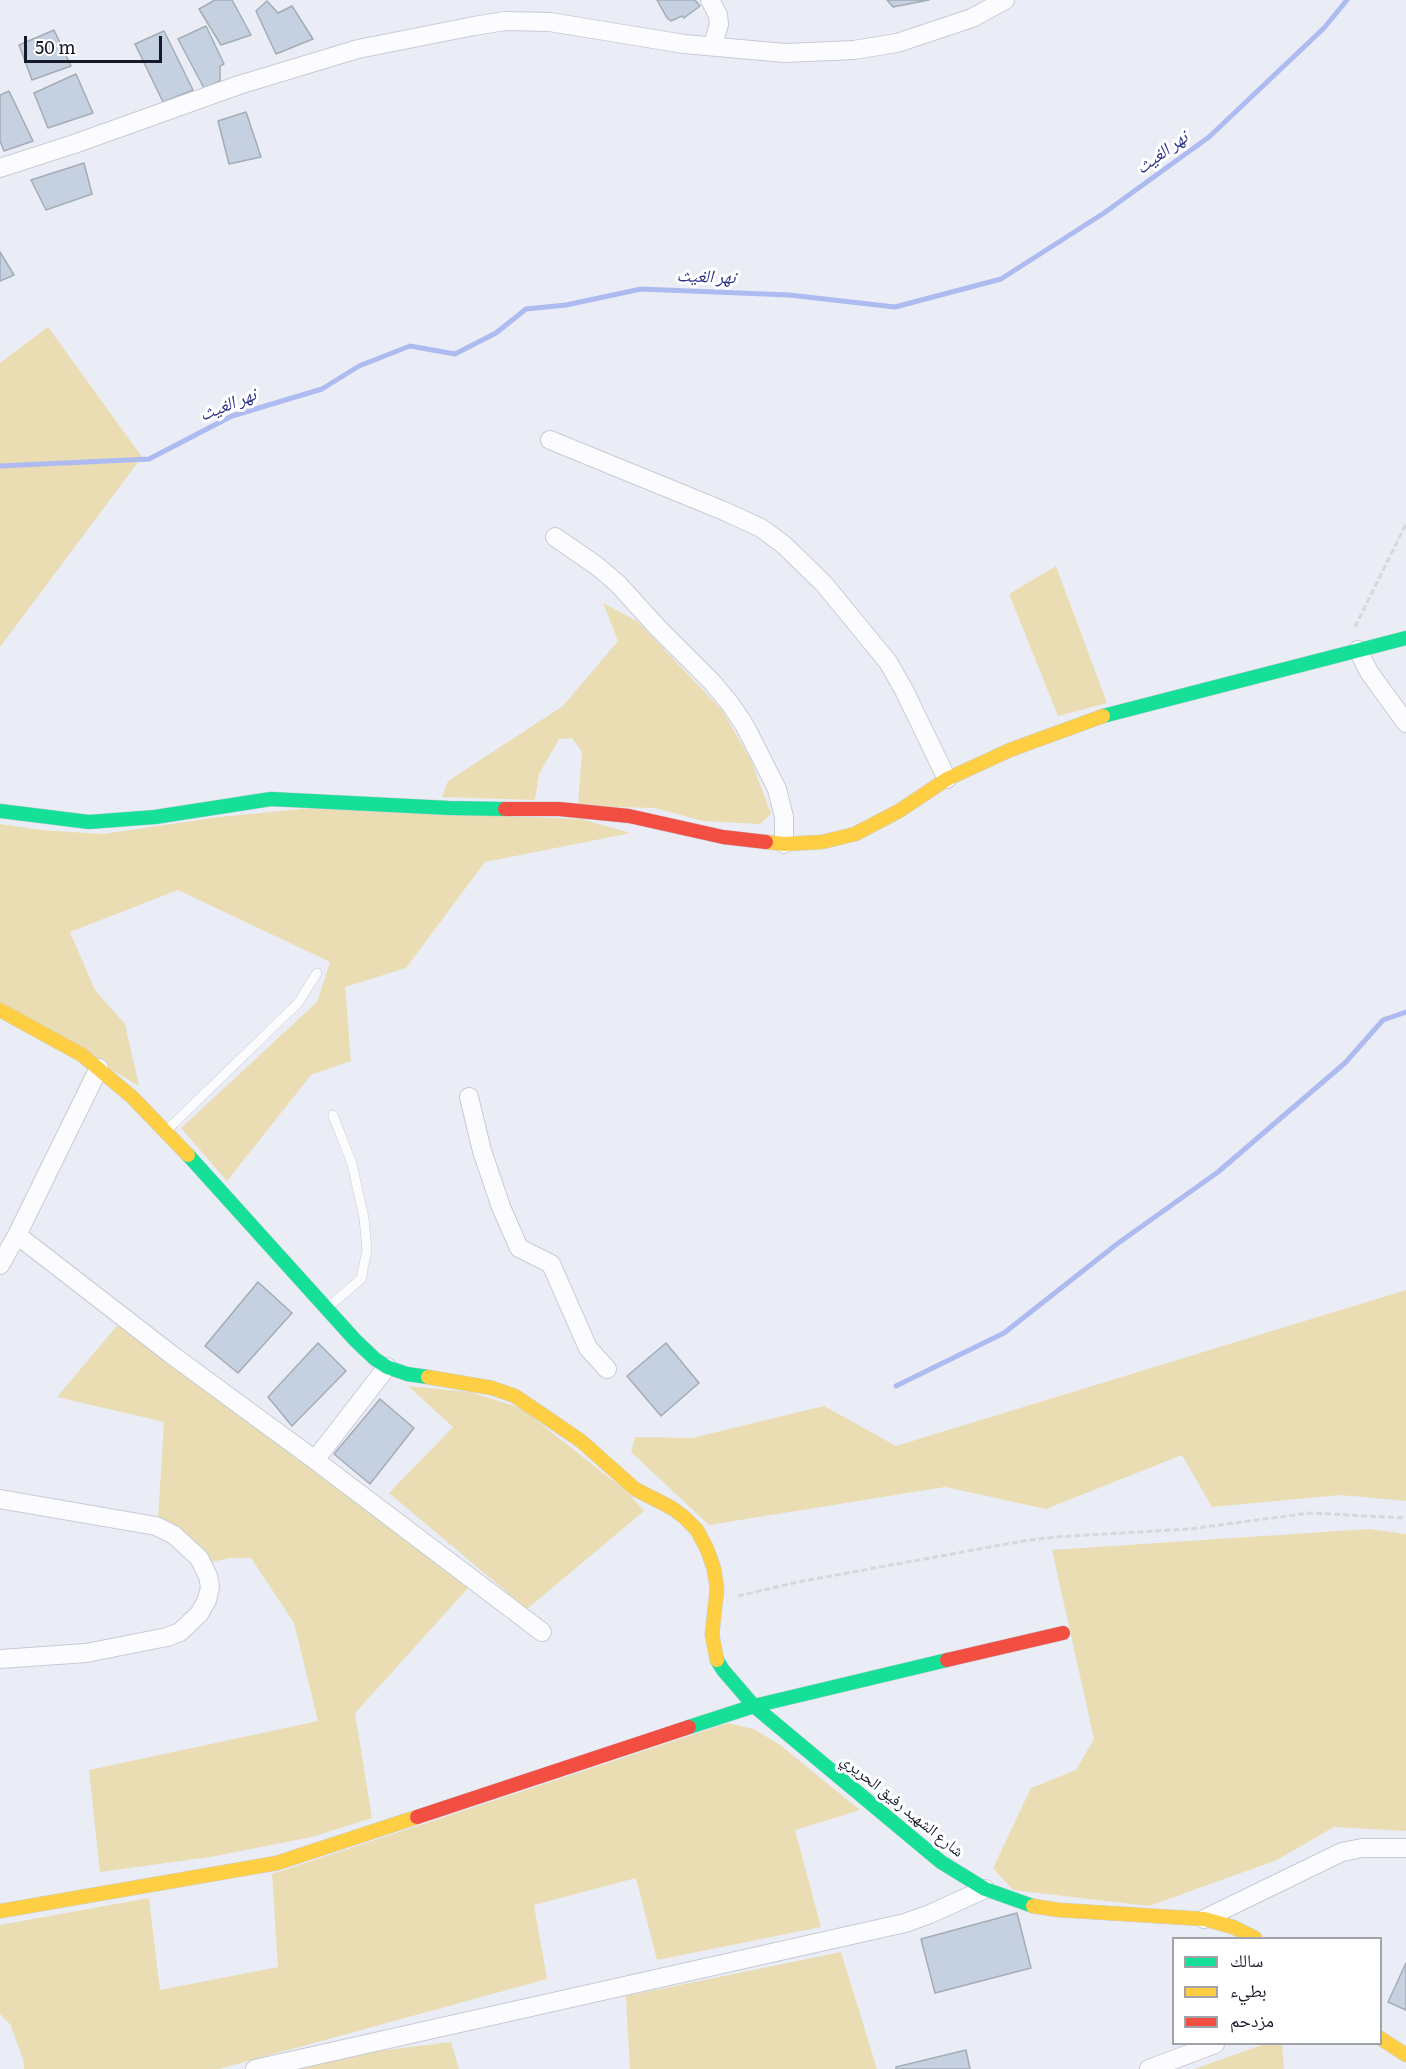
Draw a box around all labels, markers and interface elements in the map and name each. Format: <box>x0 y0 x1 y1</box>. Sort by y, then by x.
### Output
scale bar <box>27 24 165 62</box>
text: 50 m <box>35 33 76 60</box>
water label: نهر الغيث <box>1132 127 1192 179</box>
water label: نهر الغيث <box>676 265 736 289</box>
water label: نهر الغيث <box>196 384 260 426</box>
street label: شارع الشهيد رفيق الحريري <box>837 1751 967 1861</box>
legend <box>1172 1937 1382 2045</box>
text: سالك <box>1230 1946 1263 1973</box>
text: بطيء <box>1230 1976 1267 2003</box>
text: مزدحم <box>1230 2006 1274 2033</box>

